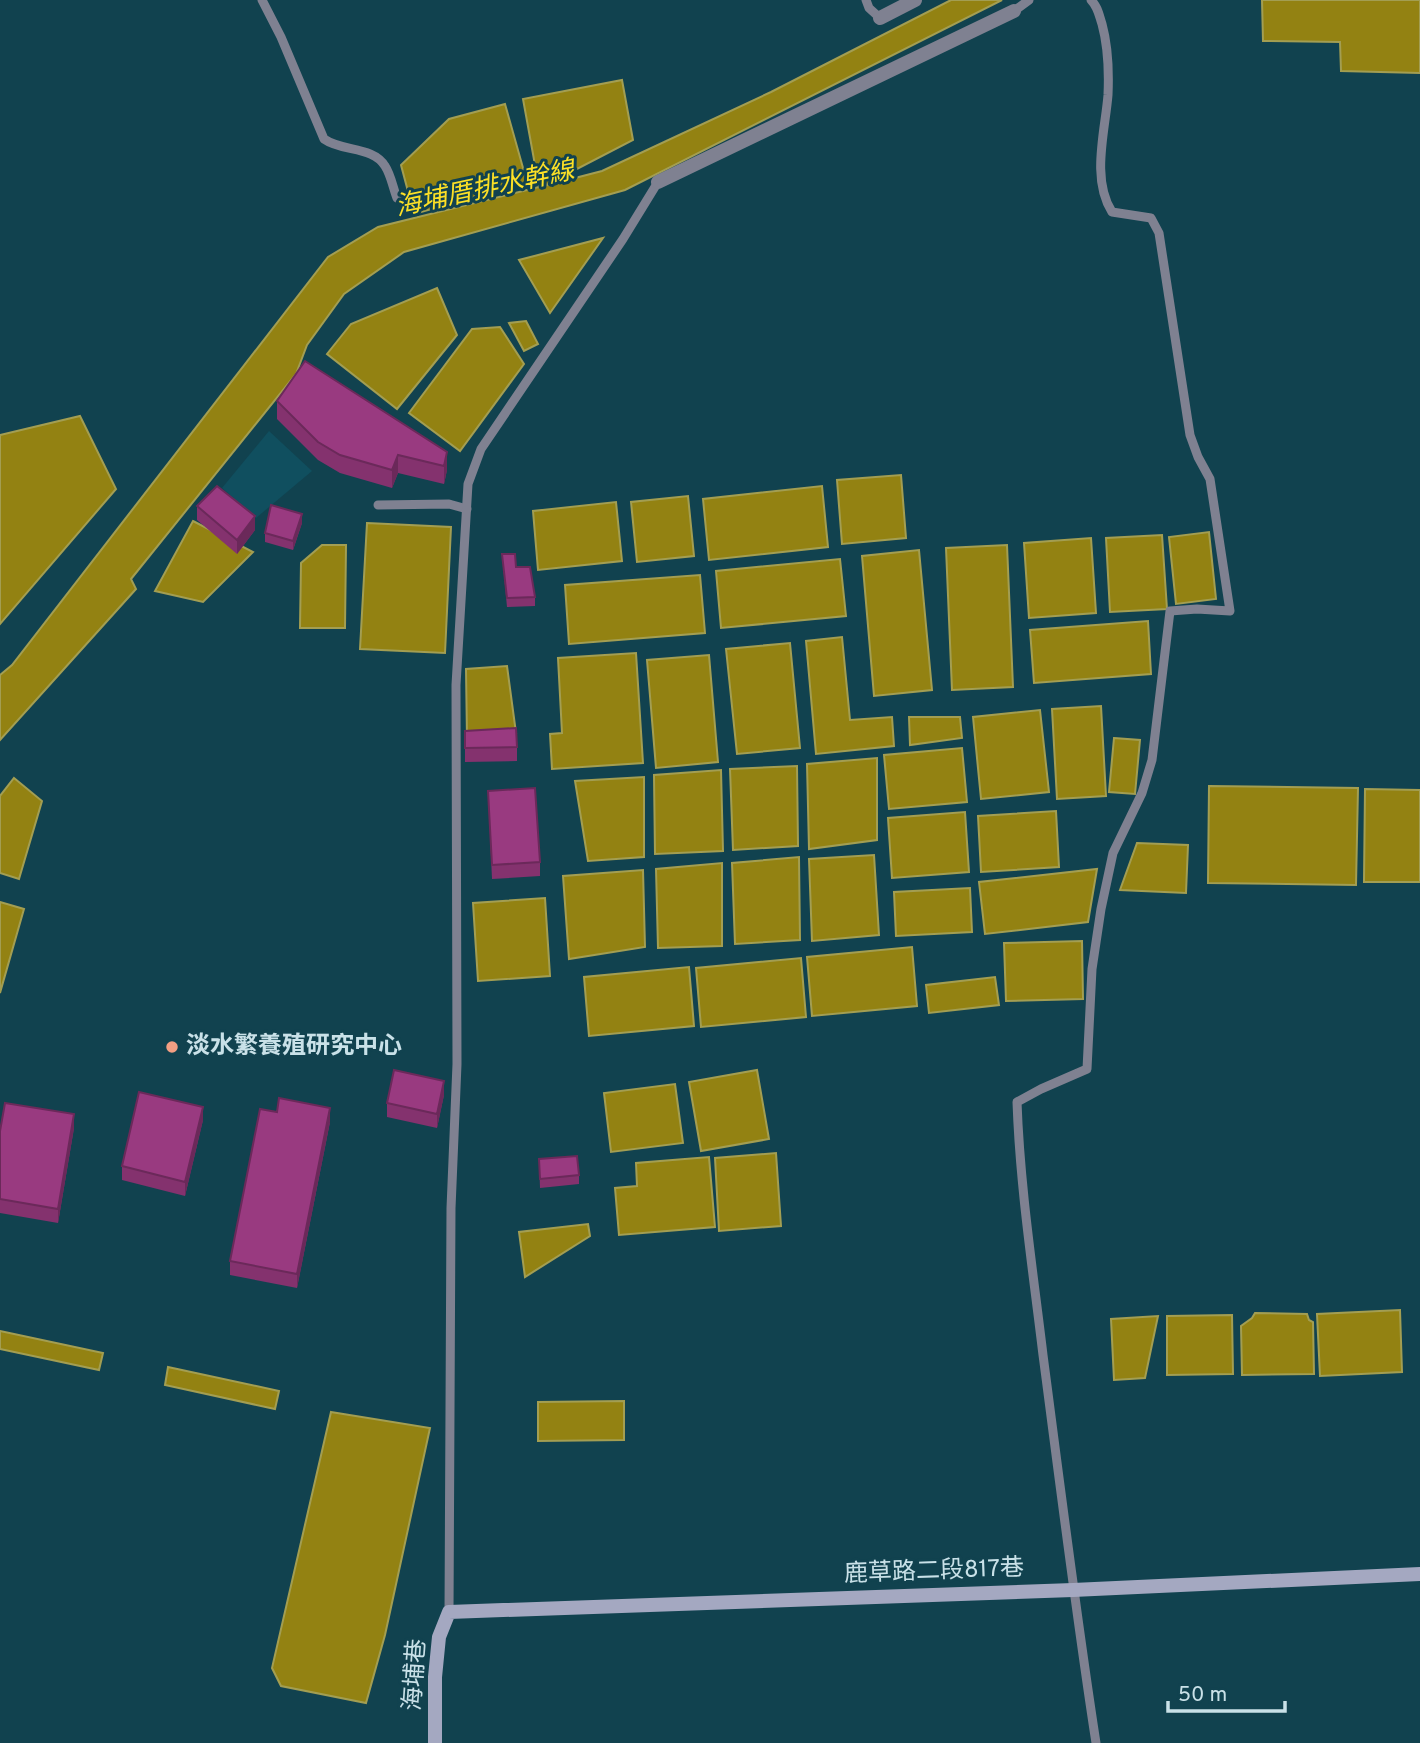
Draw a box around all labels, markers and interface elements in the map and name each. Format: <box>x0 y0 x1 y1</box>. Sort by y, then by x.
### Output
water label: 海埔厝排水幹線 <box>393 154 580 225</box>
place label: 淡水繁養殖研究中心 <box>186 1032 402 1062</box>
marker: 淡水繁養殖研究中心 <box>164 1039 180 1055</box>
street label: 鹿草路二段817巷 <box>844 1554 1024 1590</box>
street label: 海埔巷 <box>399 1638 433 1712</box>
scale bar <box>1168 1670 1285 1714</box>
text: 50 m <box>1178 1682 1227 1709</box>

